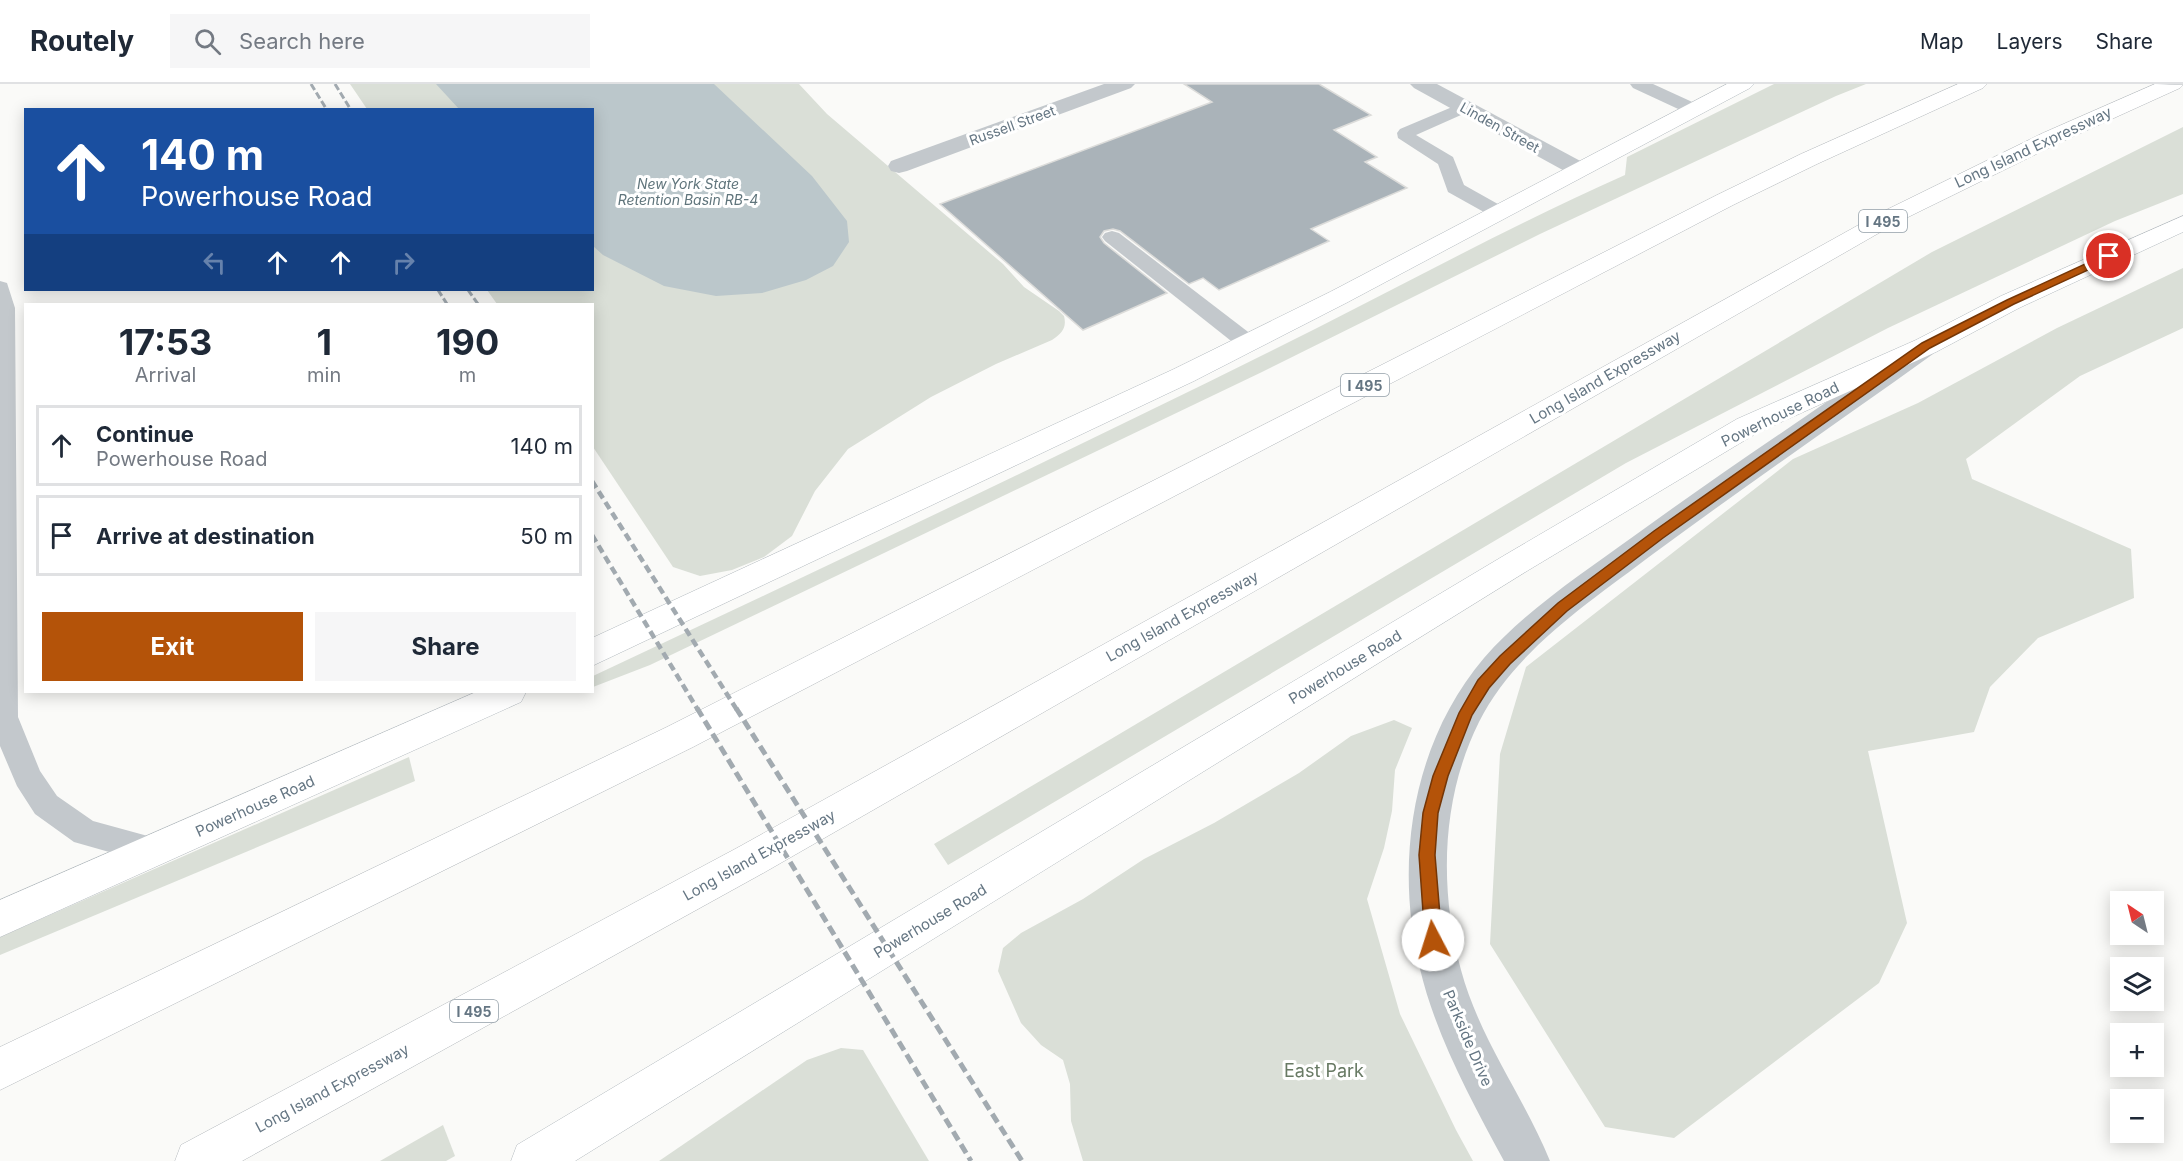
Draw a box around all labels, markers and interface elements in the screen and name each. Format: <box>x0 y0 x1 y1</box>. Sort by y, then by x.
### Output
search box <box>170 14 590 68</box>
text: Routely <box>30 24 134 58</box>
icon: search <box>191 25 224 58</box>
text: Search here <box>239 28 365 54</box>
text: Map <box>1920 29 1964 54</box>
text: Layers <box>1997 29 2063 54</box>
text: Share <box>2096 29 2153 54</box>
street label: Linden Street <box>1457 98 1543 156</box>
street label: Russell Street <box>967 101 1058 148</box>
street label: Long Island Expressway <box>1951 102 2115 192</box>
text: 140 m <box>141 129 264 180</box>
icon: ahead <box>42 132 120 210</box>
water label: New York State Retention Basin RB-4 <box>618 175 758 208</box>
text: Powerhouse Road <box>141 180 373 213</box>
road number: I 495 <box>1859 210 1907 232</box>
pin <box>2083 230 2134 281</box>
icon: arrive <box>2092 239 2125 272</box>
icon: left <box>198 246 231 279</box>
icon: ahead <box>261 246 294 279</box>
icon: ahead <box>324 246 357 279</box>
icon: right <box>387 246 420 279</box>
text: 17:53 <box>119 320 212 364</box>
text: 1 <box>316 320 332 364</box>
text: 190 <box>436 320 499 364</box>
street label: Long Island Expressway <box>1526 326 1684 428</box>
text: Arrival <box>135 363 196 387</box>
text: min <box>307 363 341 387</box>
text: m <box>459 363 476 387</box>
road number: I 495 <box>1341 374 1389 396</box>
street label: Powerhouse Road <box>1718 377 1842 451</box>
text: Continue <box>96 421 194 447</box>
icon: ahead <box>45 429 78 462</box>
text: 140 m <box>511 433 573 459</box>
text: Powerhouse Road <box>96 447 268 471</box>
icon: arrive <box>45 519 78 552</box>
text: Arrive at destination <box>96 523 315 549</box>
text: 50 m <box>520 523 573 549</box>
street label: Long Island Expressway <box>1102 566 1262 666</box>
button: Exit <box>42 612 303 681</box>
button: Share <box>315 612 576 681</box>
street label: Powerhouse Road <box>1285 626 1405 708</box>
street label: Powerhouse Road <box>192 771 318 841</box>
street label: Long Island Expressway <box>679 805 839 905</box>
street label: Powerhouse Road <box>870 880 990 962</box>
north arrow <box>2110 891 2164 945</box>
map controls <box>2110 891 2164 1143</box>
position arrow <box>1401 908 1465 972</box>
button: layers <box>2110 957 2164 1011</box>
street label: Parkside Drive <box>1439 987 1497 1089</box>
road number: I 495 <box>450 1000 498 1022</box>
button: + <box>2110 1023 2164 1077</box>
street label: Long Island Expressway <box>252 1039 413 1137</box>
park label: East Park <box>1284 1060 1364 1081</box>
button: − <box>2110 1089 2164 1143</box>

